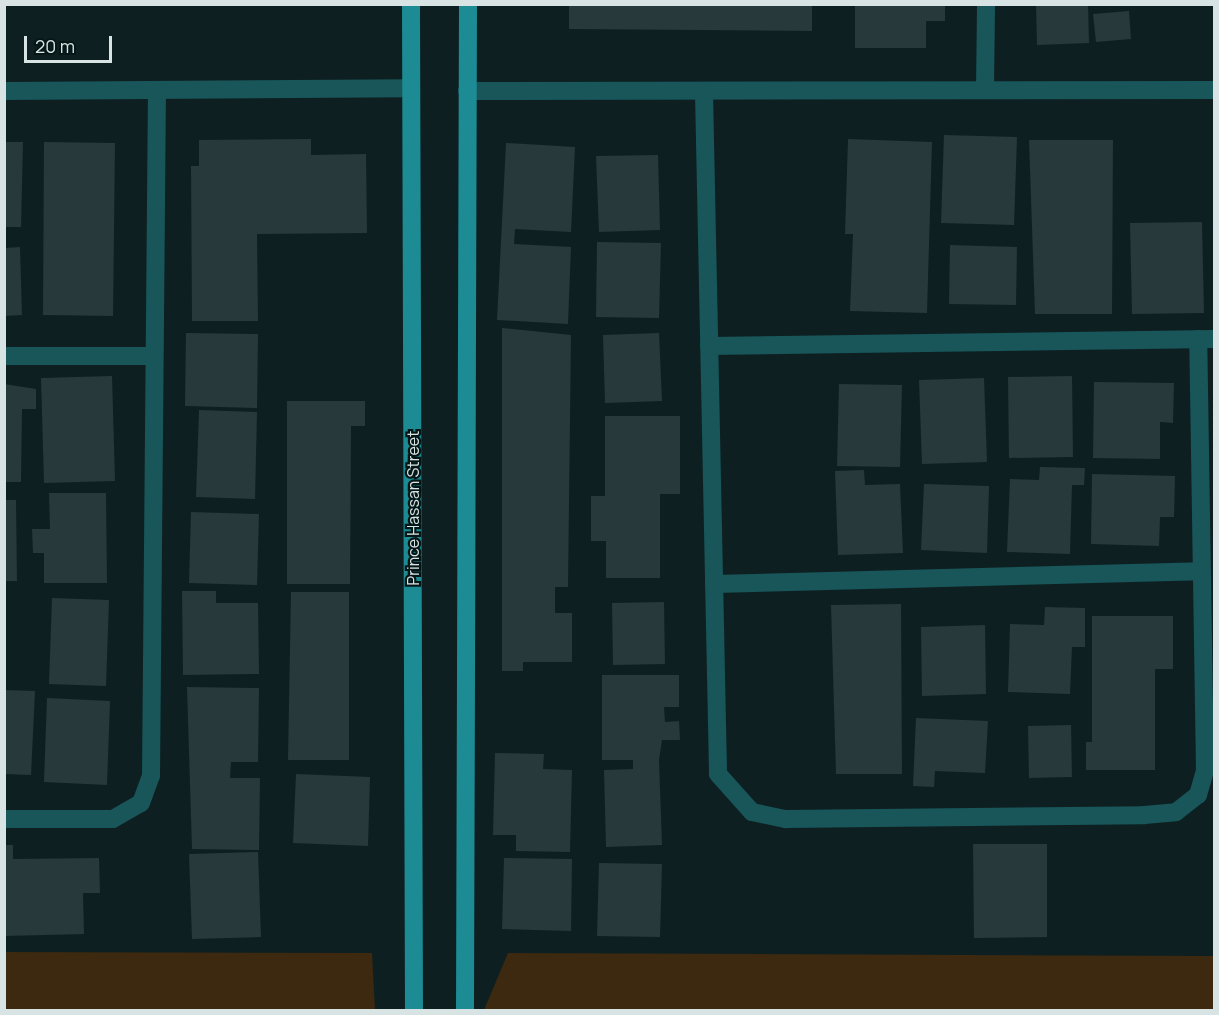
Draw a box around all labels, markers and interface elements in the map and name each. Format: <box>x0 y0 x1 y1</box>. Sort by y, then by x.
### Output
scale bar <box>27 24 116 62</box>
text: 20 m <box>35 34 75 58</box>
street label: Prince Hassan Street <box>403 430 423 586</box>

